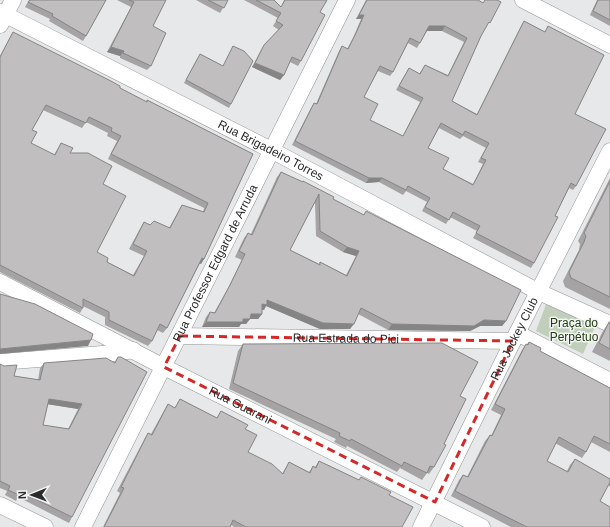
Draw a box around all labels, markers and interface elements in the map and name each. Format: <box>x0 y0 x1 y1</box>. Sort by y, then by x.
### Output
street label: Rua Brigadeiro Torres <box>216 117 326 183</box>
street label: Rua Professor Edgard de Arruda <box>170 182 261 344</box>
street label: Rua Jockey Club <box>488 295 541 383</box>
park label: Praça do Perpétuo <box>550 316 599 344</box>
street label: Rua Estrada do Pici <box>293 331 399 346</box>
street label: Rua Guarani <box>207 384 274 427</box>
north arrow <box>12 475 52 515</box>
text: N <box>16 491 28 499</box>

